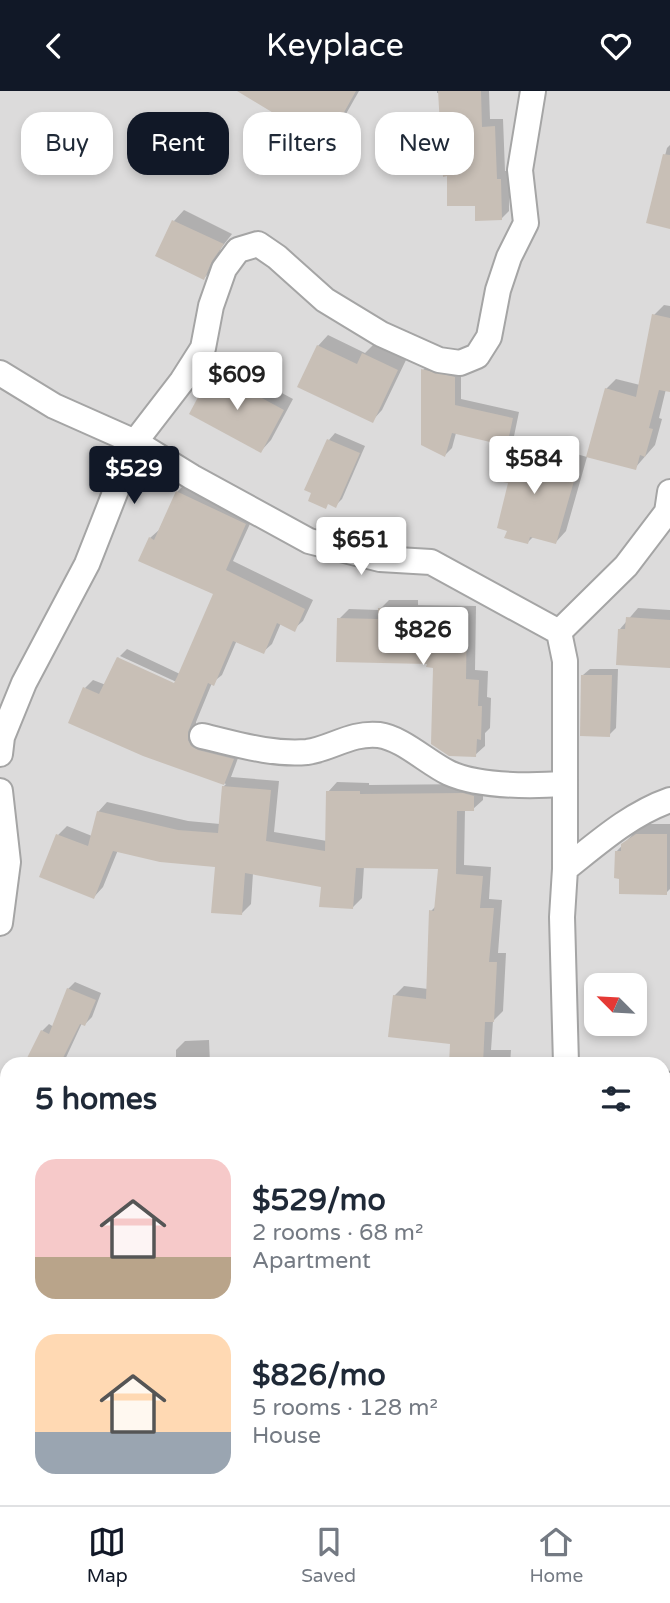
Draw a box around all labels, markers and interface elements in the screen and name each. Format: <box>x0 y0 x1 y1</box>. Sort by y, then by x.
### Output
icon: back <box>35 27 73 65</box>
text: Keyplace <box>266 27 404 65</box>
icon: heart <box>597 27 635 65</box>
chip: Buy <box>21 112 113 175</box>
chip: Rent <box>127 112 229 175</box>
chip: Filters <box>243 112 361 175</box>
chip: New <box>375 112 474 175</box>
pin: $609 <box>196 353 278 412</box>
text: $609 <box>208 361 266 389</box>
pin: $584 <box>493 437 575 496</box>
text: $584 <box>505 445 563 473</box>
pin: $529 <box>93 447 175 506</box>
text: $529 <box>105 455 163 483</box>
pin: $651 <box>320 517 402 577</box>
text: $651 <box>332 526 390 554</box>
pin: $826 <box>382 607 464 667</box>
text: $826 <box>394 616 452 644</box>
north arrow <box>584 973 648 1036</box>
map controls <box>584 973 647 1036</box>
icon: filters <box>597 1080 635 1118</box>
text: 5 homes <box>35 1081 157 1118</box>
text: $529/mo <box>252 1182 386 1219</box>
icon: home <box>91 1187 175 1271</box>
text: 2 rooms · 68 m² <box>252 1219 423 1247</box>
text: Apartment <box>252 1247 371 1275</box>
text: $826/mo <box>252 1357 386 1394</box>
icon: home <box>91 1362 175 1446</box>
text: 5 rooms · 128 m² <box>252 1394 438 1422</box>
text: House <box>252 1422 321 1450</box>
tab: Map <box>87 1523 128 1587</box>
tab: Saved <box>301 1523 356 1587</box>
tab: Home <box>529 1523 583 1587</box>

